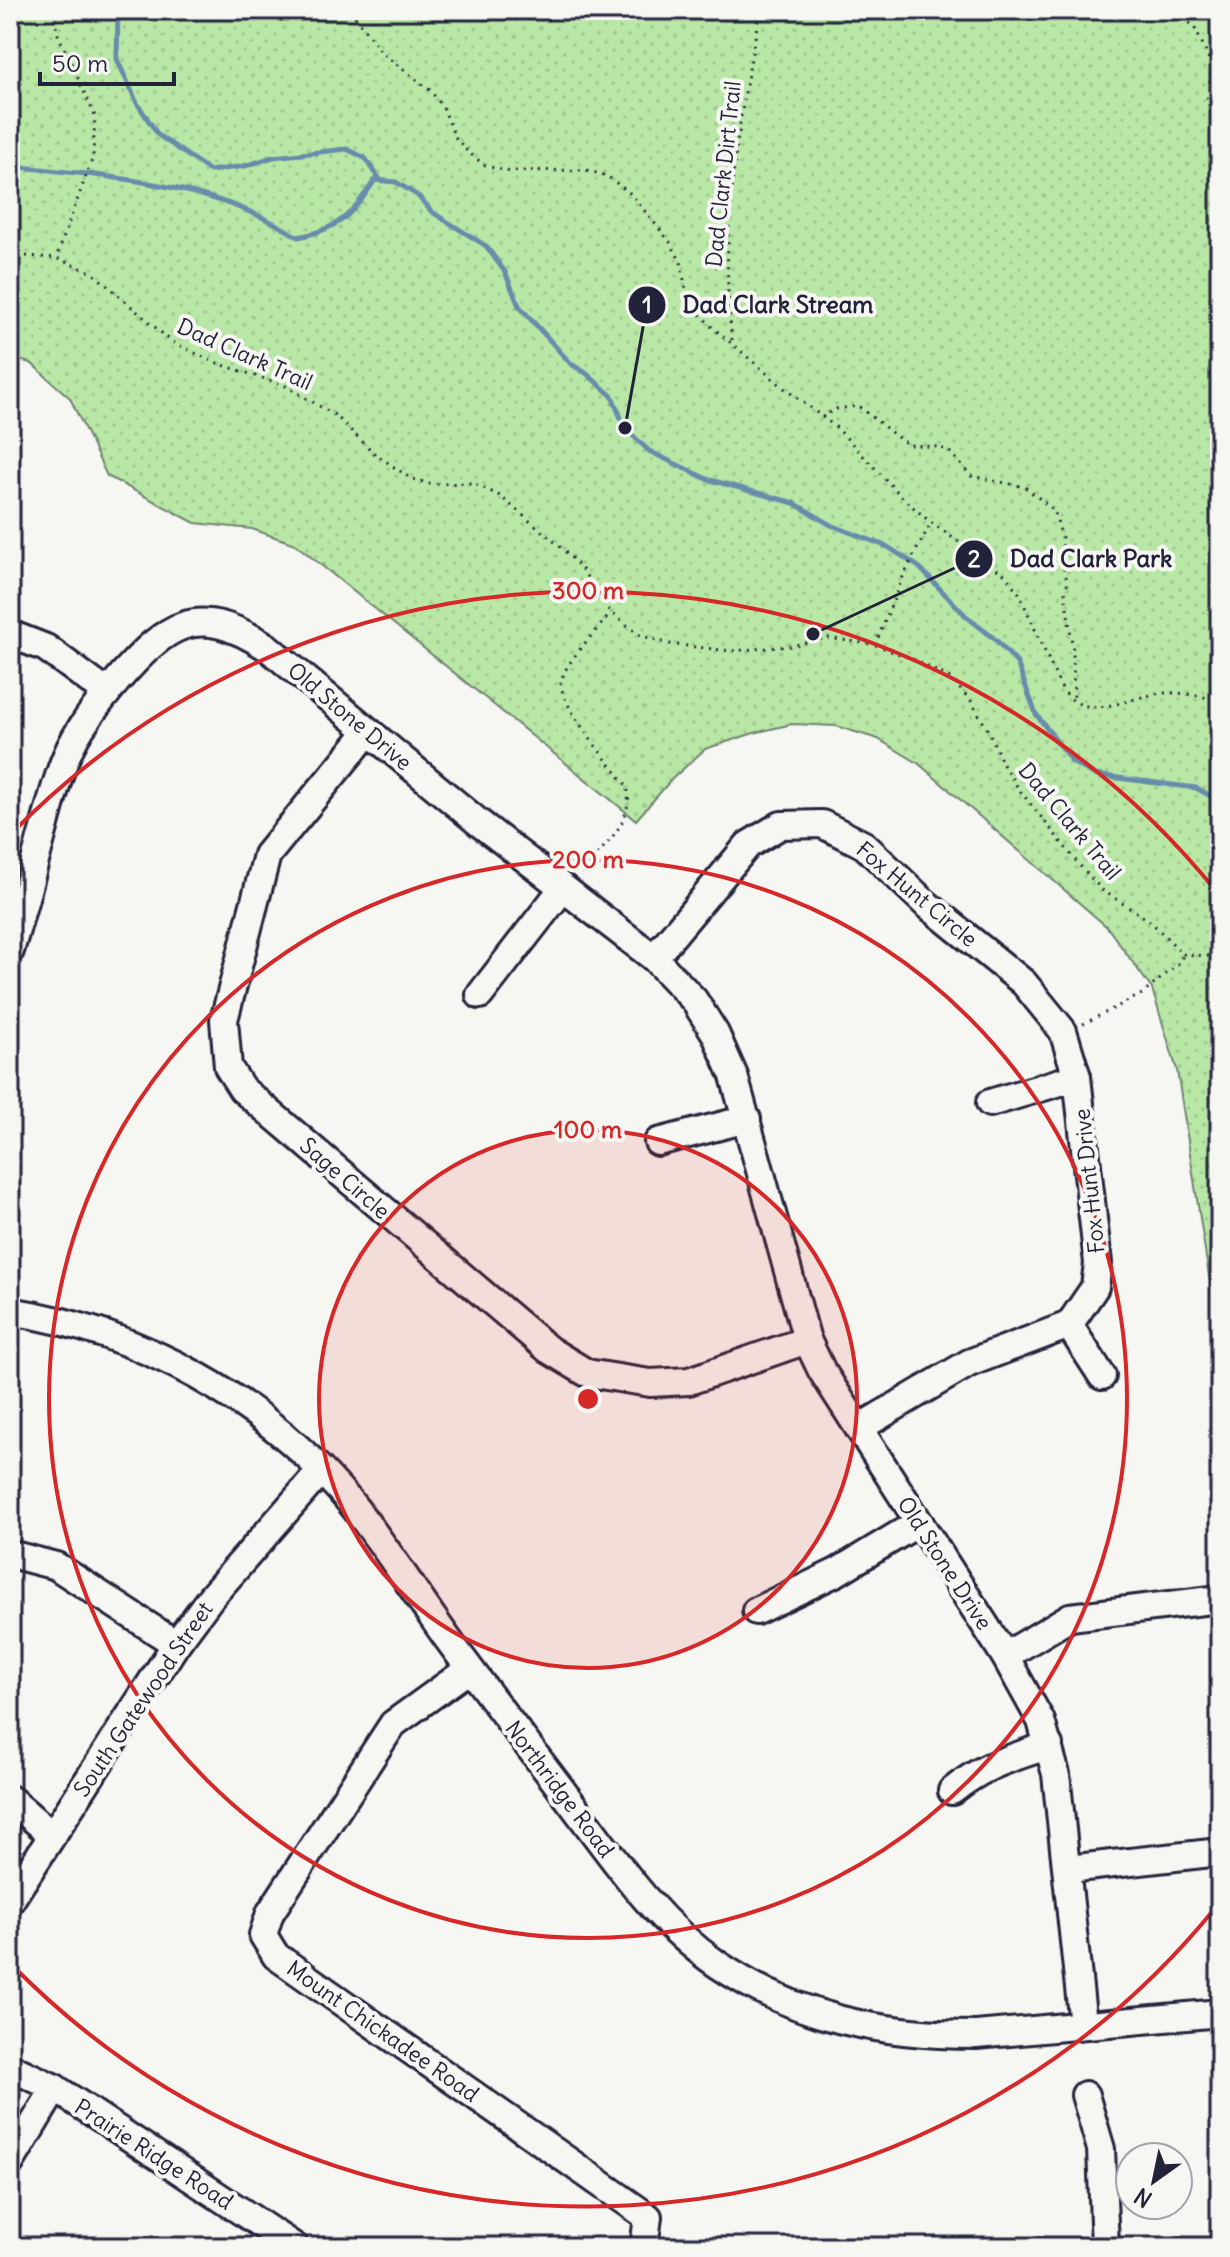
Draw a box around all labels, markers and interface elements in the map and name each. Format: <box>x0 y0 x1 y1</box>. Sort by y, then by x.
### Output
scale bar <box>40 36 174 86</box>
text: 50 m <box>52 48 108 78</box>
street label: Dad Clark Dirt Trail <box>699 80 747 268</box>
callout: Dad Clark Stream <box>627 281 890 329</box>
text: 1 <box>642 289 652 319</box>
text: Dad Clark Stream <box>683 289 873 319</box>
street label: Dad Clark Trail <box>173 312 317 396</box>
callout: Dad Clark Park <box>954 535 1189 583</box>
text: 2 <box>967 543 981 573</box>
text: Dad Clark Park <box>1010 543 1172 573</box>
text: 300 m <box>552 575 624 605</box>
street label: Old Stone Drive <box>282 656 418 776</box>
street label: Dad Clark Trail <box>1013 757 1127 885</box>
street label: Fox Hunt Circle <box>851 835 983 953</box>
text: 200 m <box>552 844 624 874</box>
street label: Fox Hunt Drive <box>1067 1107 1111 1255</box>
text: 100 m <box>554 1114 622 1144</box>
street label: Sage Circle <box>294 1131 396 1225</box>
centre of rings <box>574 1385 602 1413</box>
street label: Old Stone Drive <box>891 1491 999 1635</box>
street label: South Gatewood Street <box>67 1596 219 1802</box>
street label: Northridge Road <box>499 1715 621 1863</box>
street label: Mount Chickadee Road <box>281 1954 485 2108</box>
street label: Prairie Ridge Road <box>70 2092 239 2216</box>
north arrow <box>1114 2141 1194 2221</box>
text: N <box>1129 2182 1157 2214</box>

